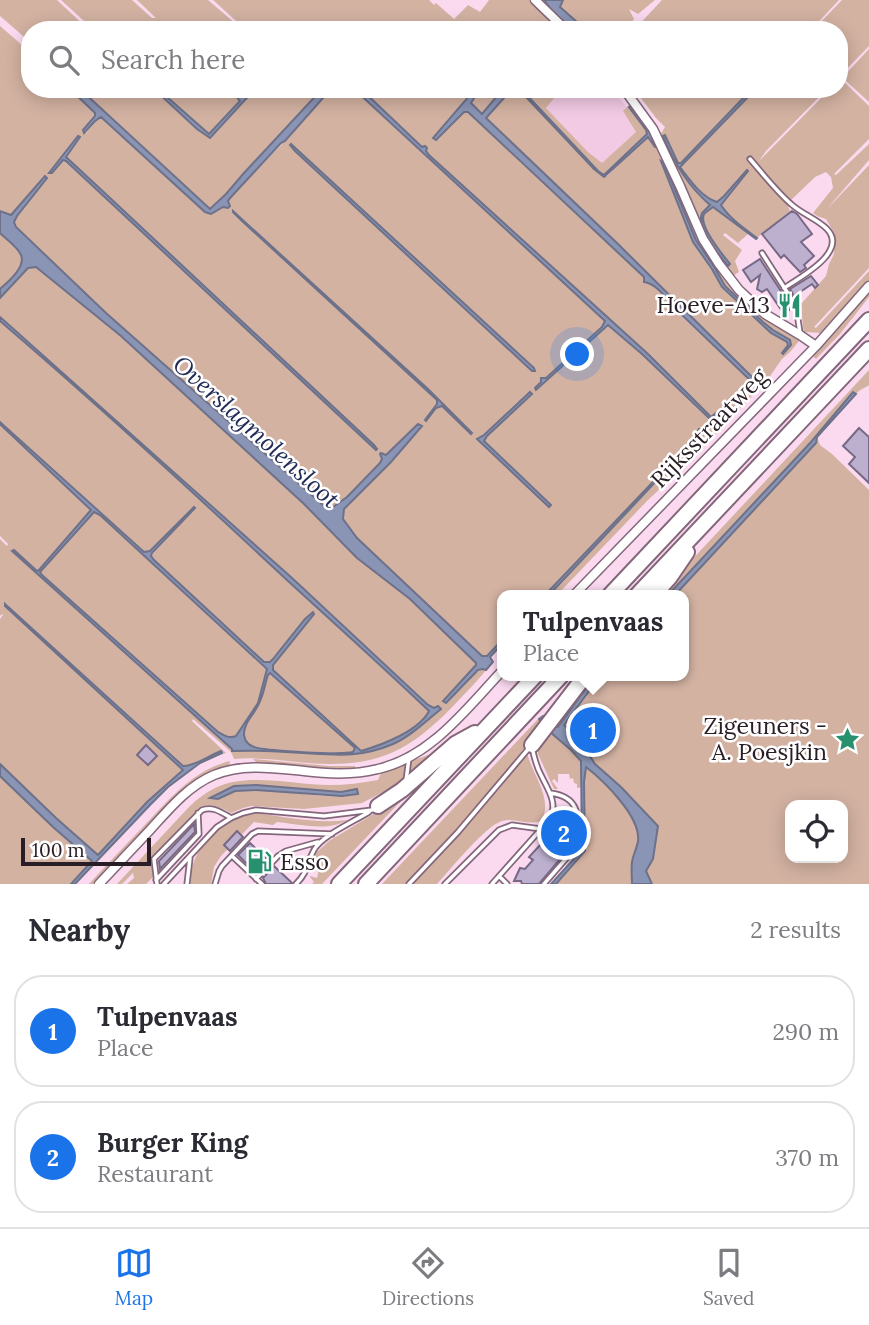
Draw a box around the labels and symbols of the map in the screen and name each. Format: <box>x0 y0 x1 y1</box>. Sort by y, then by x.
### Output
place label: Hoeve-A13 <box>656 290 770 319</box>
restaurant icon: Hoeve-A13 <box>776 291 804 319</box>
your location <box>560 337 594 371</box>
water label: Overslagmolensloot <box>167 349 346 515</box>
street label: Rijksstraatweg <box>644 361 774 494</box>
pin: 1 <box>570 704 616 756</box>
place label: Zigeuners - A. Poesjkin <box>703 711 827 766</box>
place icon: Zigeuners - A. Poesjkin <box>833 725 861 753</box>
pin: 2 <box>541 807 587 859</box>
scale bar <box>21 835 150 867</box>
place label: Esso <box>280 847 329 876</box>
fuel station icon: Esso <box>246 848 274 876</box>

